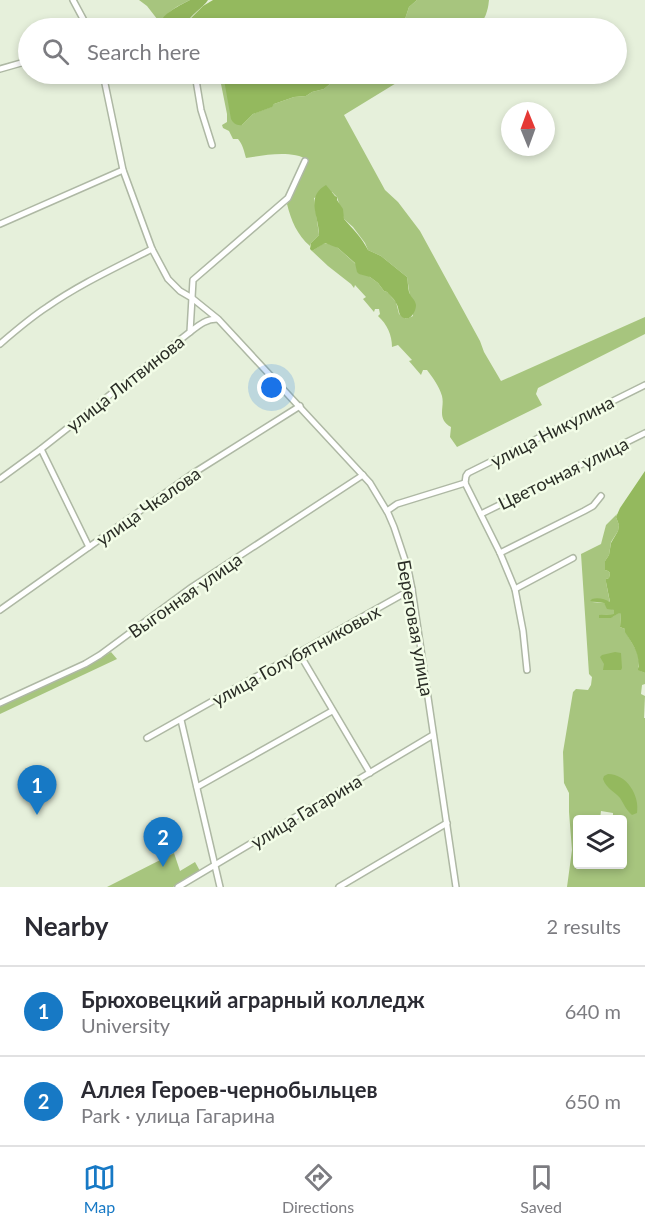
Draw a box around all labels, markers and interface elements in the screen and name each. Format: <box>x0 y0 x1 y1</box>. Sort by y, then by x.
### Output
search box <box>18 18 627 84</box>
icon: search <box>39 35 72 68</box>
text: Search here <box>87 38 200 65</box>
north arrow <box>501 102 555 156</box>
street label: улица Литвинова <box>62 330 188 436</box>
your location <box>257 373 286 402</box>
street label: улица Никулина <box>487 390 617 472</box>
street label: Цветочная улица <box>494 432 632 514</box>
street label: улица Чкалова <box>92 462 204 550</box>
street label: Выгонная улица <box>124 548 246 642</box>
street label: Береговая улица <box>393 558 439 698</box>
street label: улица Голубятниковых <box>208 600 384 710</box>
pin: 1 <box>18 766 57 815</box>
street label: улица Гагарина <box>247 769 365 853</box>
map controls <box>573 815 627 869</box>
button: layers <box>573 815 627 869</box>
pin: 2 <box>144 818 182 867</box>
text: Nearby <box>24 910 109 942</box>
text: 2 results <box>546 914 621 938</box>
text: Брюховецкий аграрный колледж <box>81 986 425 1013</box>
text: 1 <box>38 999 49 1023</box>
text: 640 m <box>565 999 621 1023</box>
text: University <box>81 1013 170 1037</box>
text: Аллея Героев-чернобыльцев <box>81 1076 378 1103</box>
text: 2 <box>38 1089 49 1113</box>
text: 650 m <box>565 1089 621 1113</box>
text: Park · улица Гагарина <box>81 1103 275 1127</box>
tab: Map <box>83 1161 116 1216</box>
tab: Directions <box>282 1161 354 1216</box>
tab: Saved <box>520 1161 562 1216</box>

